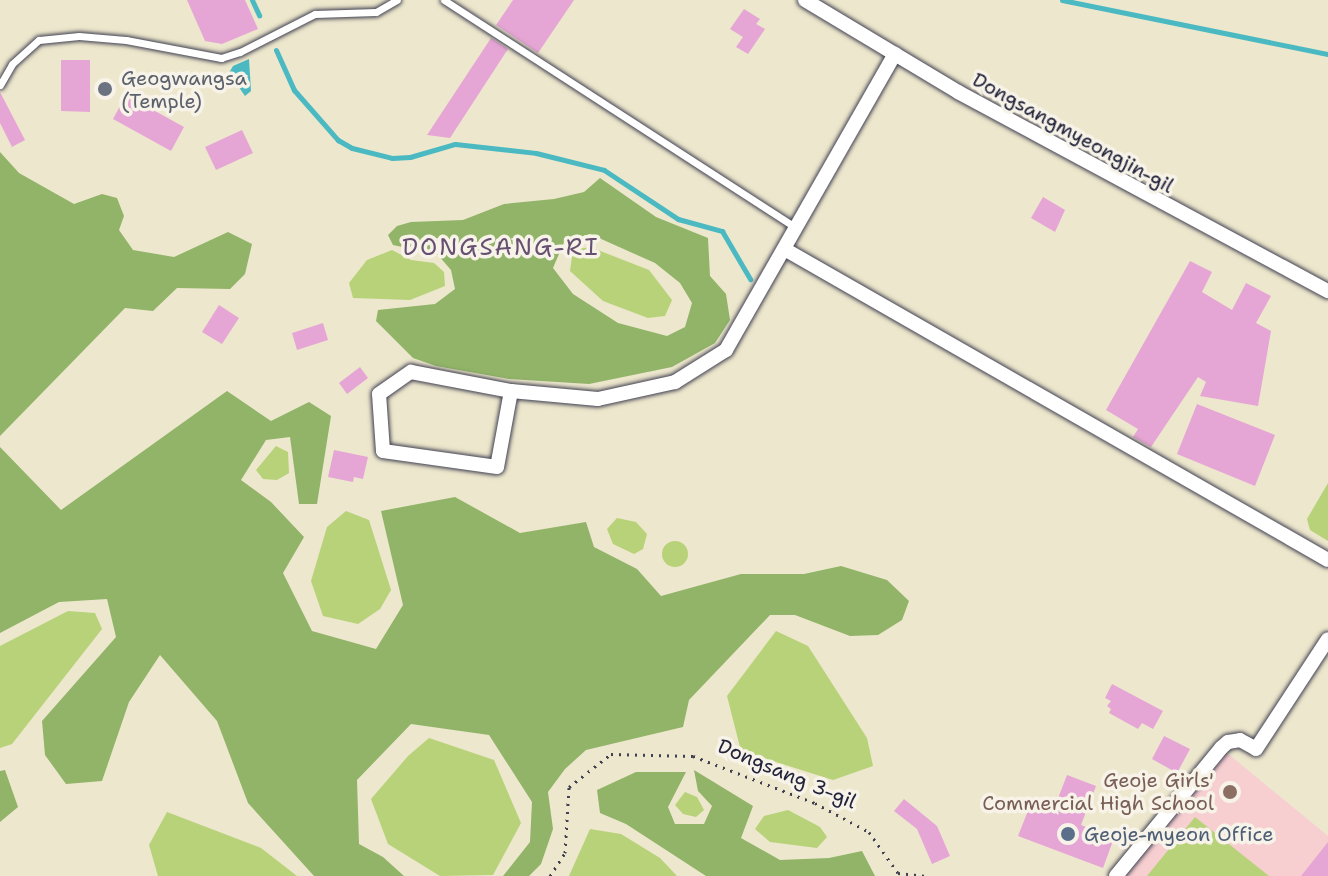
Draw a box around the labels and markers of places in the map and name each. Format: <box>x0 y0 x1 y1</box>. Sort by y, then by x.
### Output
place label: Geogwangsa (Temple) <box>121 66 247 113</box>
marker: Geogwangsa (Temple) <box>96 80 114 98</box>
place label: Geoje Girls' Commercial High School <box>982 768 1214 815</box>
marker: Geoje Girls' Commercial High School <box>1221 783 1239 801</box>
place label: Geoje-myeon Office <box>1084 822 1274 846</box>
marker: Geoje-myeon Office <box>1059 825 1077 843</box>

